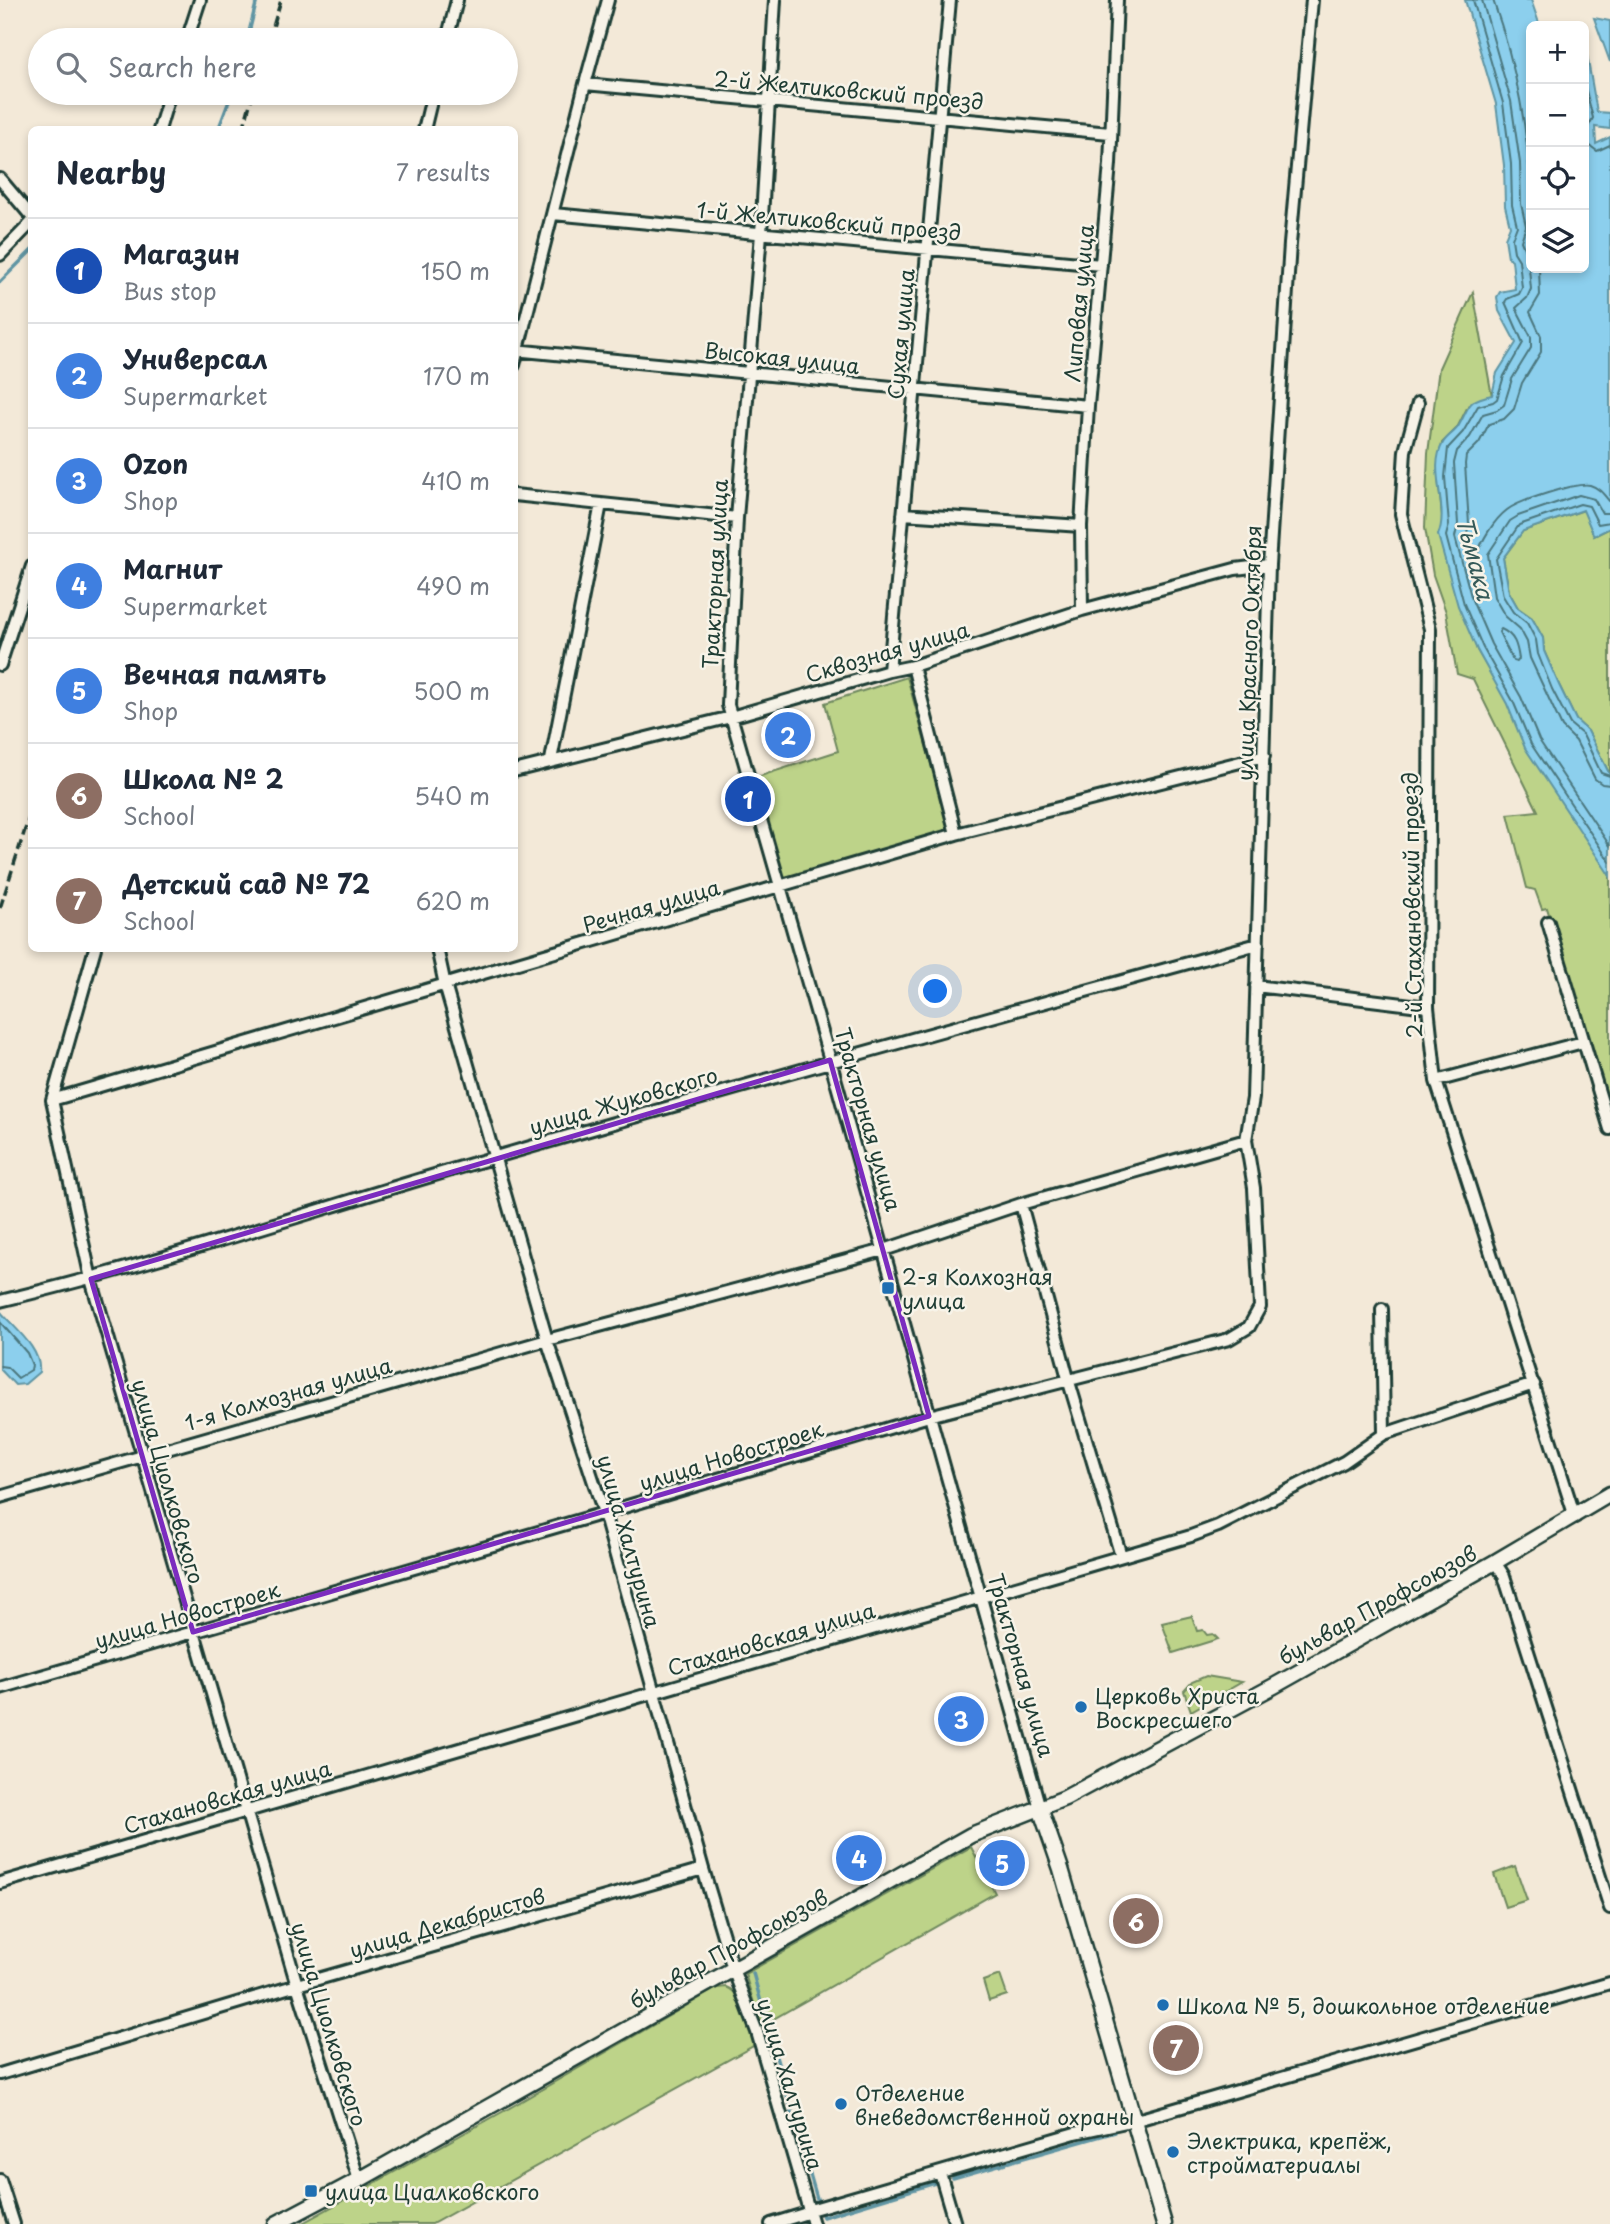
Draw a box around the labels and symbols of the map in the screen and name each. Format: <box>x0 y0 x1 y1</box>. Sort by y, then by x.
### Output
street label: 2-й Желтиковский проезд <box>713 61 985 117</box>
street label: 1-й Желтиковский проезд <box>695 193 963 247</box>
street label: Липовая улица <box>1055 222 1101 383</box>
street label: Сухая улица <box>878 266 922 401</box>
street label: Высокая улица <box>703 333 862 381</box>
street label: Тракторная улица <box>693 477 735 670</box>
water label: Тьмака <box>1448 512 1504 604</box>
street label: улица Красного Октября <box>1228 525 1268 781</box>
street label: Сквозная улица <box>801 612 973 690</box>
pin: 2 <box>765 709 811 761</box>
street label: 2-й Стахановский проезд <box>1393 772 1429 1038</box>
pin: 1 <box>725 773 771 825</box>
street label: Речная улица <box>579 870 724 940</box>
your location <box>918 974 952 1008</box>
street label: Тракторная улица <box>827 1023 911 1216</box>
street label: улица Жуковского <box>525 1058 721 1142</box>
place label: 2-я Колхозная улица <box>902 1260 1053 1316</box>
marker: 2-я Колхозная улица <box>880 1280 896 1296</box>
street label: 1-я Колхозная улица <box>181 1348 396 1438</box>
street label: улица Циолковского <box>124 1375 214 1587</box>
street label: улица Новостроек <box>635 1412 828 1498</box>
street label: улица Халтурина <box>590 1451 670 1632</box>
street label: бульвар Профсоюзов <box>1272 1536 1482 1672</box>
street label: Тракторная улица <box>980 1569 1064 1762</box>
street label: улица Новостроек <box>91 1572 284 1656</box>
street label: Стахановская улица <box>663 1593 879 1683</box>
place label: Церковь Христа Воскресшего <box>1095 1679 1259 1735</box>
pin: 3 <box>938 1693 984 1745</box>
marker: Церковь Христа Воскресшего <box>1073 1699 1089 1715</box>
street label: Стахановская улица <box>119 1751 335 1841</box>
pin: 4 <box>836 1832 882 1884</box>
pin: 5 <box>979 1837 1025 1889</box>
street label: улица Декабристов <box>345 1879 549 1965</box>
street label: бульвар Профсоюзов <box>623 1880 833 2016</box>
pin: 6 <box>1113 1895 1159 1947</box>
street label: улица Циолковского <box>284 1918 376 2130</box>
place label: Школа № 5, дошкольное отделение <box>1177 1989 1550 2021</box>
street label: улица Халтурина <box>750 1994 833 2175</box>
marker: Школа № 5, дошкольное отделение <box>1155 1997 1171 2013</box>
pin: 7 <box>1153 2022 1199 2074</box>
place label: Отделение вневедомственной охраны <box>855 2076 1134 2132</box>
marker: Отделение вневедомственной охраны <box>833 2096 849 2112</box>
place label: Электрика, крепёж, стройматериалы <box>1187 2124 1392 2180</box>
marker: Электрика, крепёж, стройматериалы <box>1165 2144 1181 2160</box>
place label: улица Циалковского <box>325 2175 539 2207</box>
marker: улица Циалковского <box>303 2183 319 2199</box>

